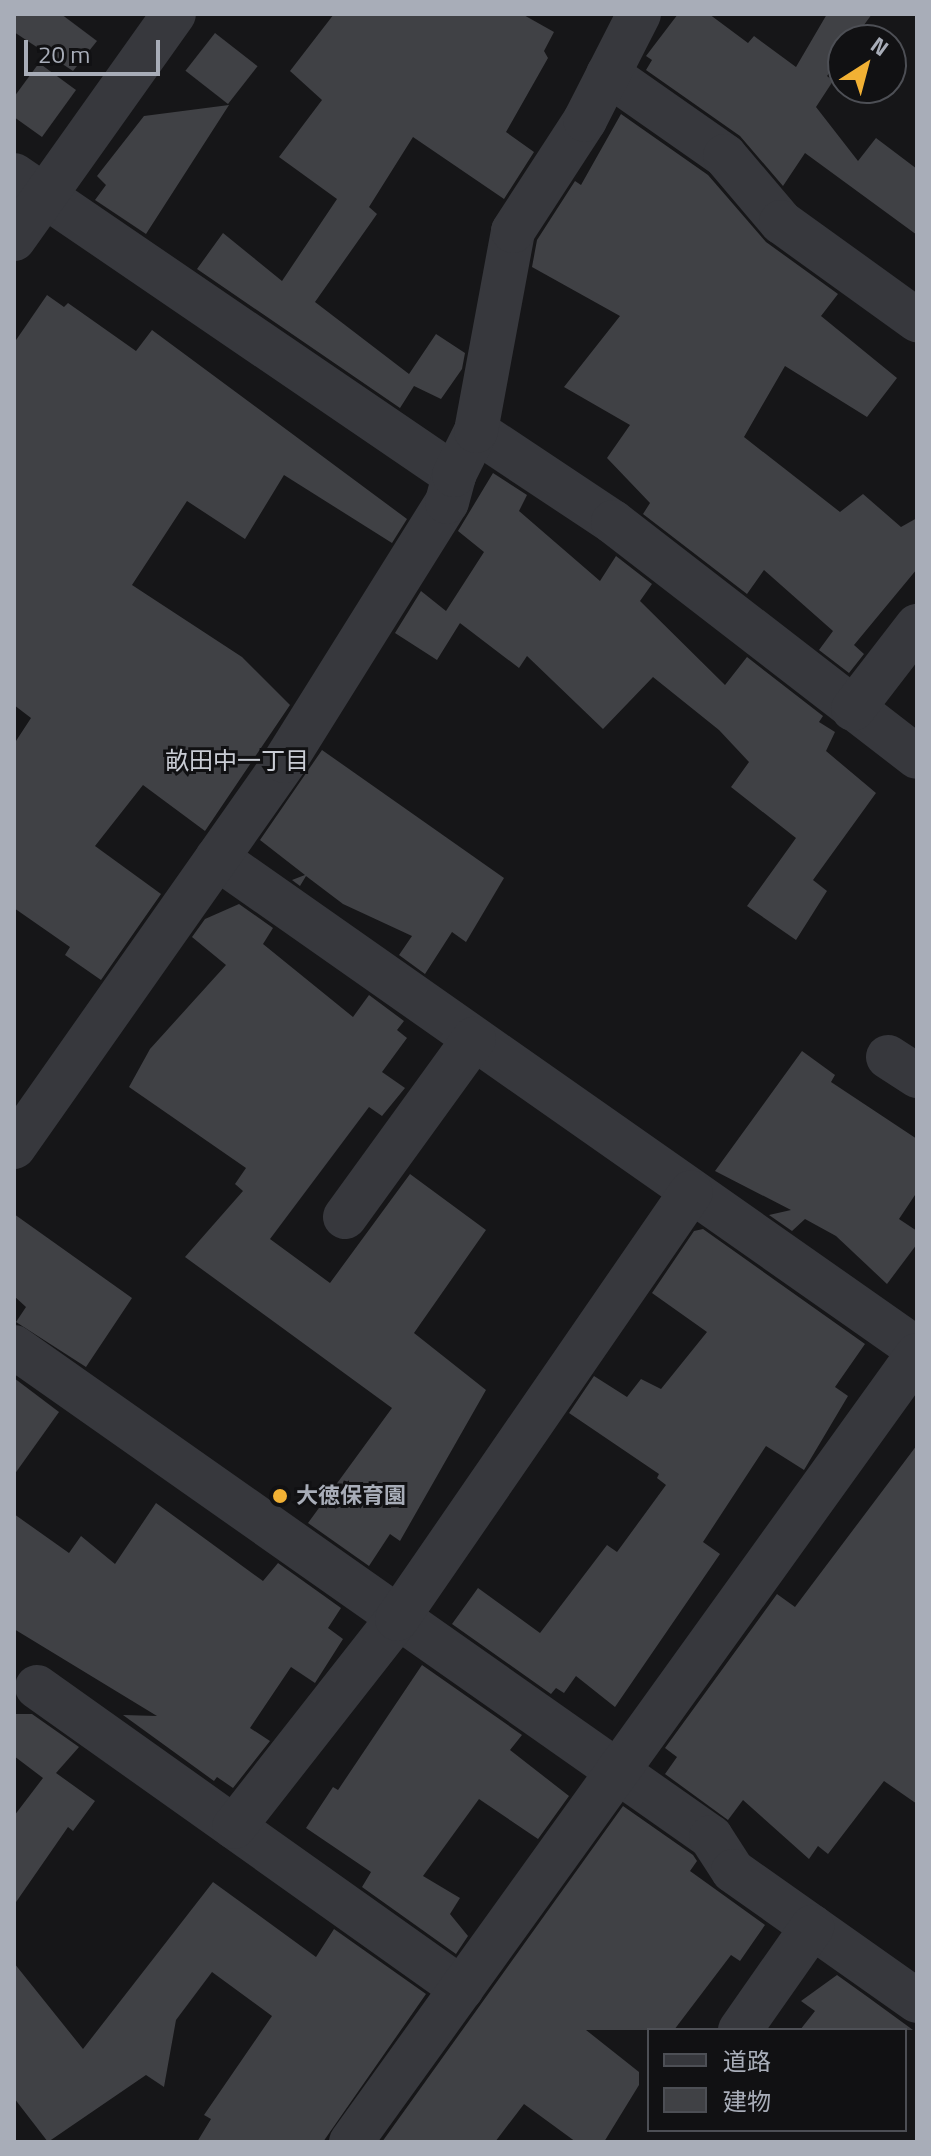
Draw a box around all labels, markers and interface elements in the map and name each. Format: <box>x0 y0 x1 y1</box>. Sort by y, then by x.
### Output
scale bar <box>28 24 164 74</box>
north arrow <box>827 24 907 104</box>
text: N <box>864 28 896 64</box>
text: 20 m <box>38 36 90 72</box>
district label: 畝田中一丁目 <box>165 747 309 775</box>
place label: 大徳保育園 <box>296 1483 406 1509</box>
marker: 大徳保育園 <box>271 1487 289 1505</box>
legend <box>647 2028 907 2132</box>
text: 道路 <box>723 2043 771 2079</box>
text: 建物 <box>723 2083 771 2119</box>

